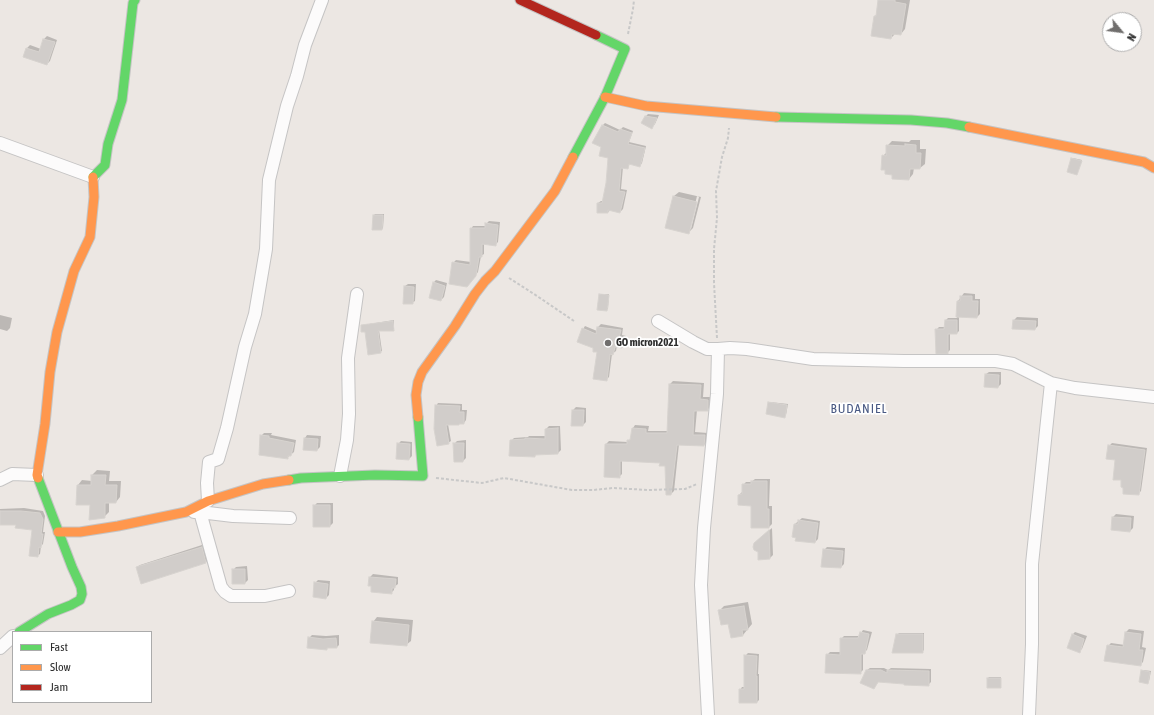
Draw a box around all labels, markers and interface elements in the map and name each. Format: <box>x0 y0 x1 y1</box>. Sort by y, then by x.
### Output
north arrow <box>1102 12 1142 52</box>
text: N <box>1125 32 1138 43</box>
place label: GO micron2021 <box>616 336 679 350</box>
marker: GO micron2021 <box>603 338 613 348</box>
district label: BUDANIEL <box>830 401 888 417</box>
legend <box>12 631 152 703</box>
text: Fast <box>50 640 68 654</box>
text: Slow <box>50 660 71 674</box>
text: Jam <box>50 680 68 694</box>

